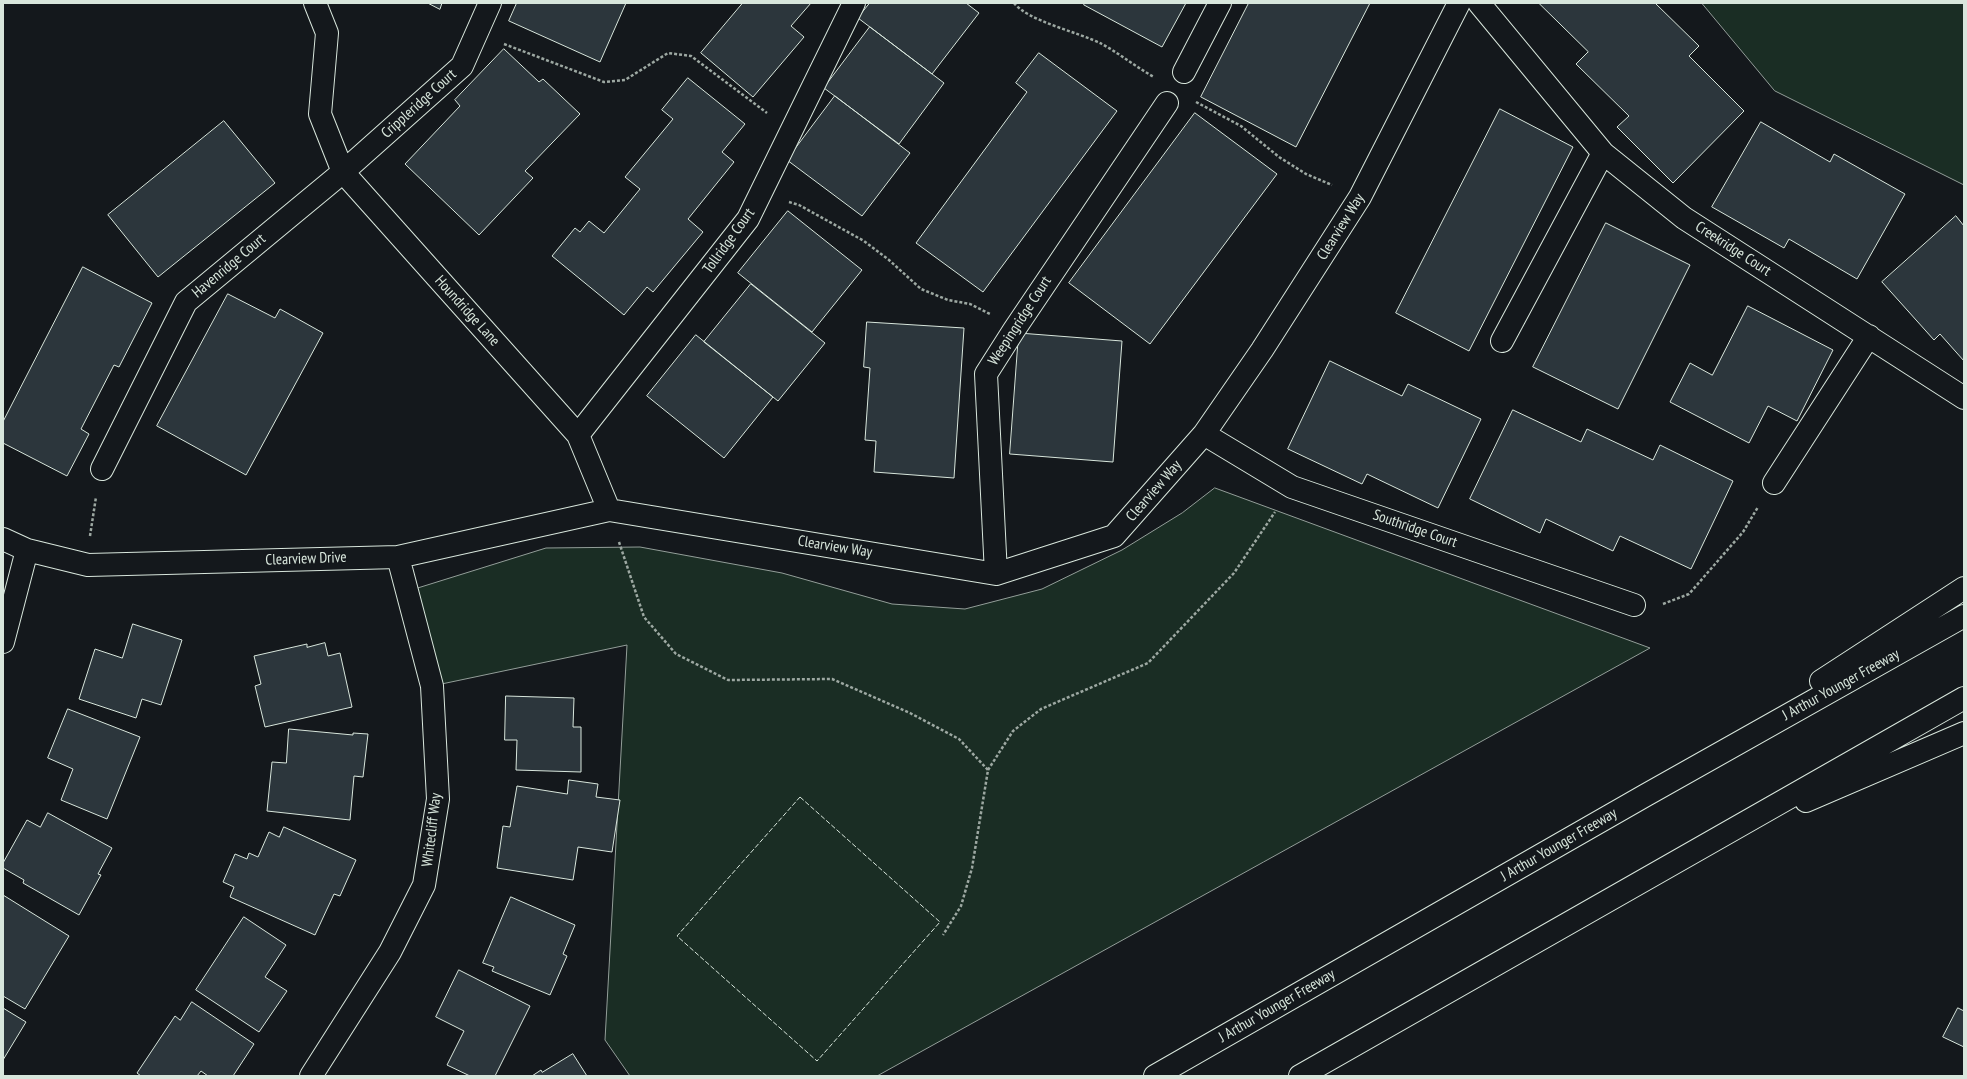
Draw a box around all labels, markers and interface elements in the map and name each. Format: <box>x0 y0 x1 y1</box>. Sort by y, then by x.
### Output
street label: Crippleridge Court <box>378 66 460 142</box>
street label: Clearview Way <box>1313 190 1369 264</box>
street label: Tollridge Court <box>699 205 759 277</box>
street label: Creekridge Court <box>1692 218 1774 280</box>
street label: Havenridge Court <box>189 230 269 302</box>
street label: Houndridge Lane <box>431 272 503 350</box>
street label: Weepingridge Court <box>985 273 1055 369</box>
street label: Clearview Way <box>1123 457 1185 525</box>
street label: Southridge Court <box>1371 506 1459 552</box>
street label: Clearview Way <box>797 532 873 562</box>
street label: Clearview Drive <box>265 549 347 569</box>
street label: J Arthur Younger Freeway <box>1779 645 1903 725</box>
street label: Whitecliff Way <box>419 792 445 868</box>
street label: J Arthur Younger Freeway <box>1498 804 1620 886</box>
street label: J Arthur Younger Freeway <box>1216 965 1338 1047</box>

